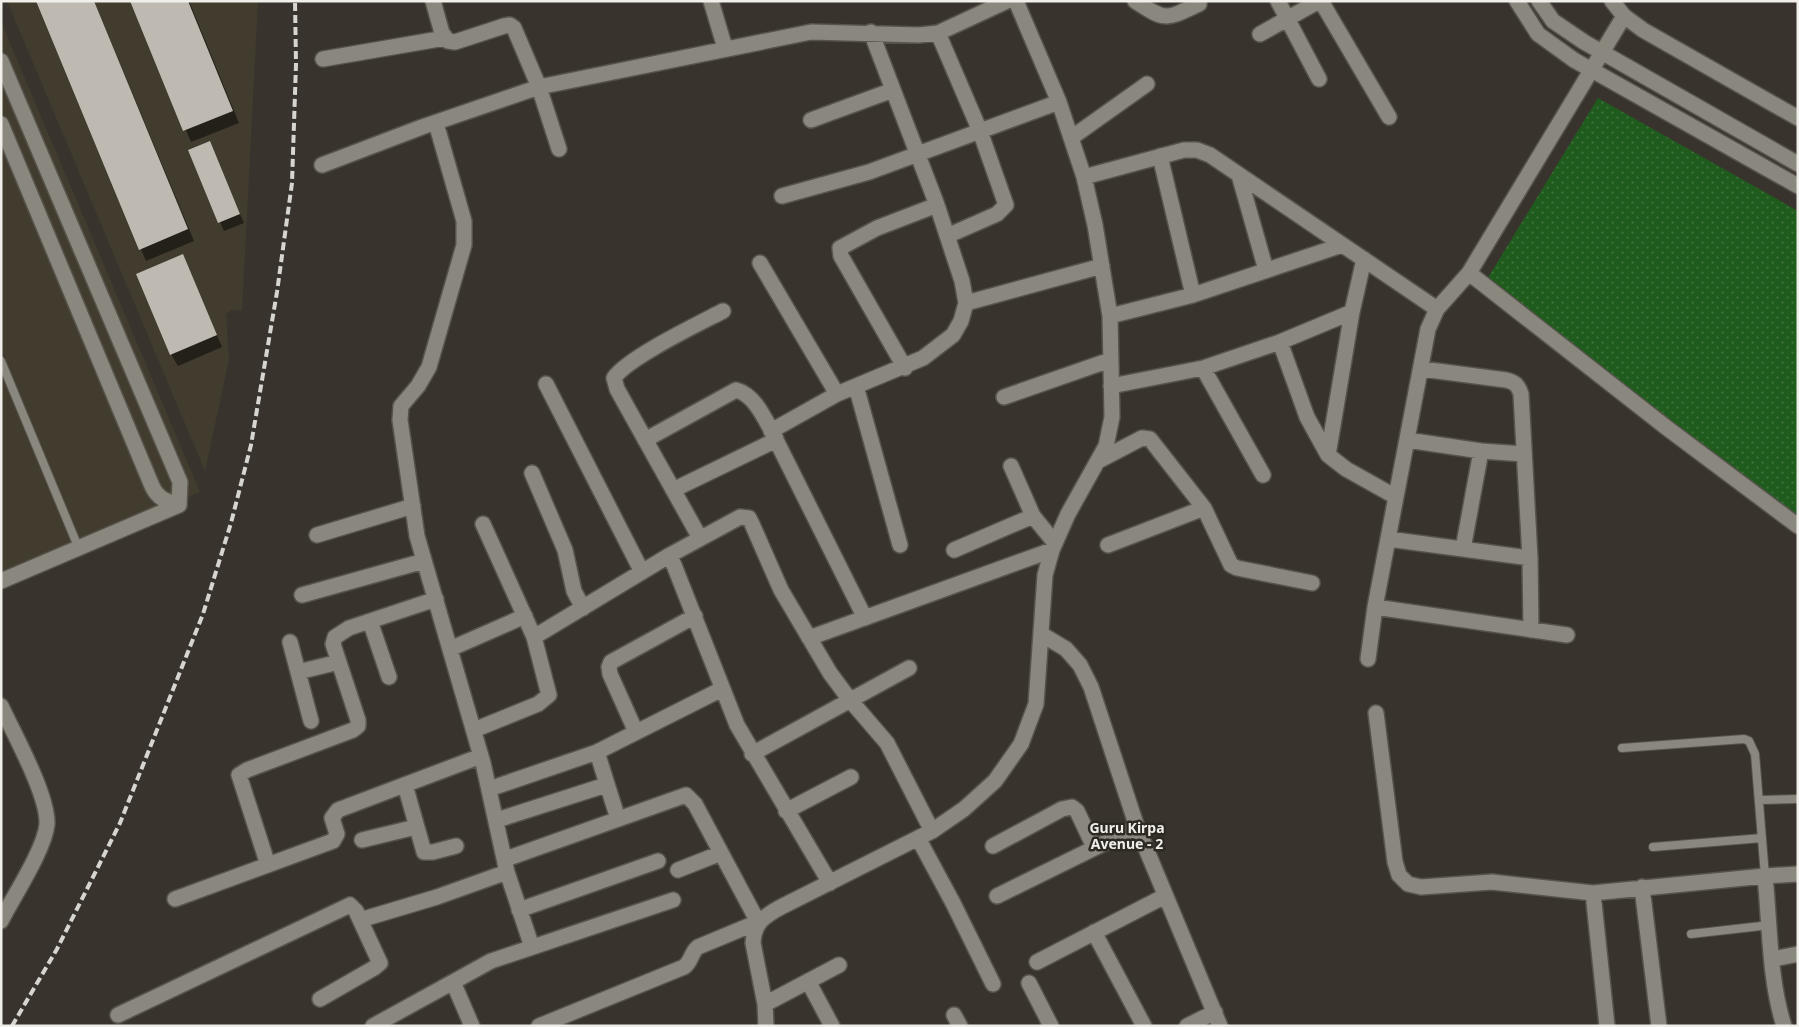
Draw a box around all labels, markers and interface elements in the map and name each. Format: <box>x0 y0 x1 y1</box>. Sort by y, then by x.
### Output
district label: Guru Kirpa Avenue - 2 <box>1089 818 1165 853</box>

